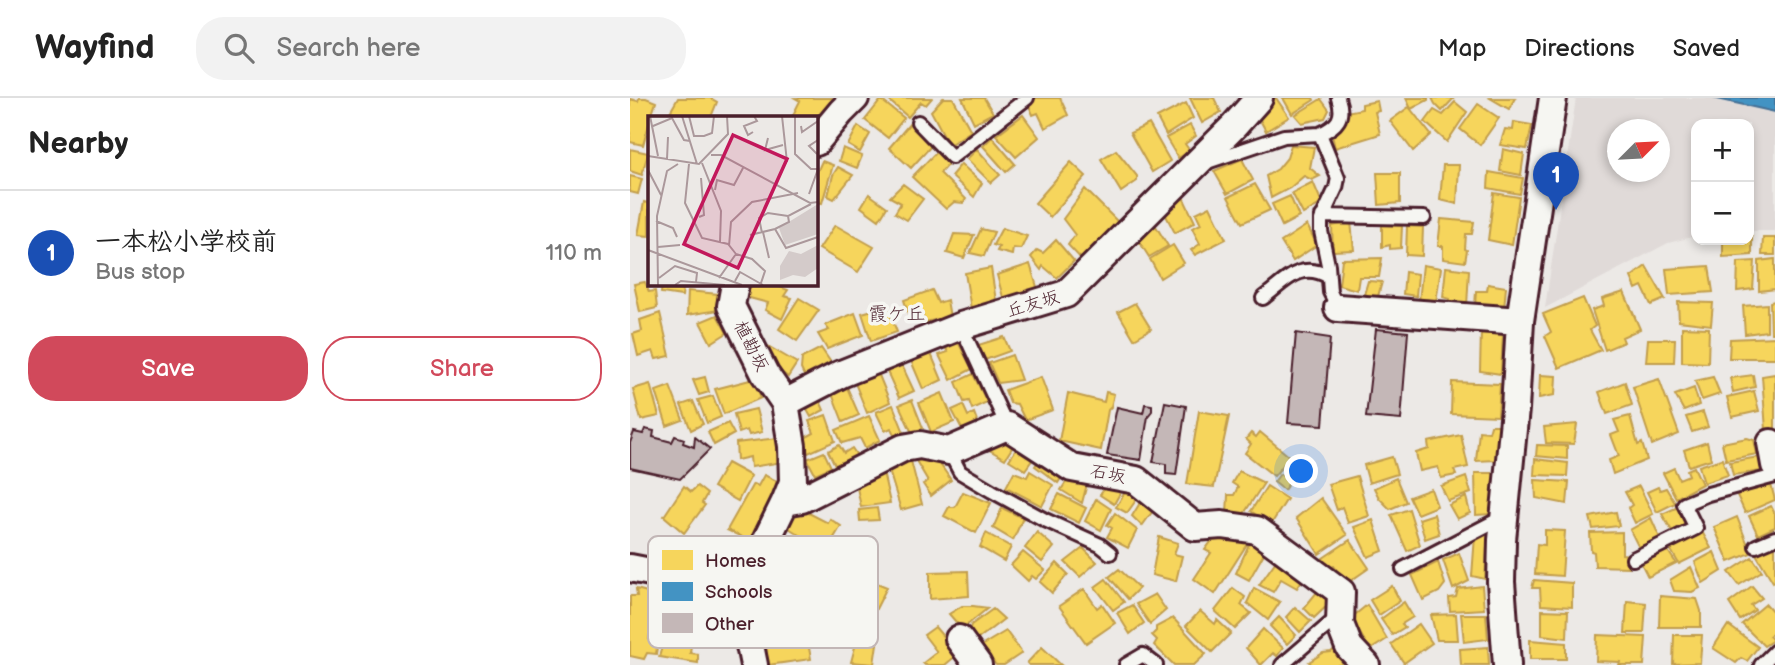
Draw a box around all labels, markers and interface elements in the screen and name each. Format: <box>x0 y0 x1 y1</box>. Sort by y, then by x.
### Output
search box <box>196 17 686 80</box>
text: Wayfind <box>35 28 154 68</box>
icon: search <box>220 29 258 67</box>
text: Search here <box>276 33 421 64</box>
text: Map <box>1438 34 1486 63</box>
text: Directions <box>1524 34 1635 63</box>
text: Saved <box>1673 34 1740 63</box>
inset map <box>648 116 817 285</box>
north arrow <box>1607 119 1670 182</box>
map controls <box>1691 119 1754 245</box>
button: + <box>1691 119 1754 182</box>
text: Nearby <box>28 126 128 162</box>
pin: 1 <box>1533 152 1579 210</box>
button: − <box>1691 182 1754 245</box>
text: 一本松小学校前 <box>95 227 277 258</box>
text: 1 <box>46 239 56 267</box>
text: 110 m <box>545 239 602 267</box>
text: Bus stop <box>95 258 185 286</box>
street label: 丘友坂 <box>1004 286 1062 322</box>
district label: 霞ケ丘 <box>868 303 926 326</box>
street label: 植勘坂 <box>729 317 773 375</box>
button: Save <box>28 336 308 401</box>
button: Share <box>322 336 602 401</box>
your location <box>1284 454 1318 488</box>
street label: 石坂 <box>1088 460 1128 488</box>
legend <box>648 536 878 648</box>
text: Homes <box>705 550 766 573</box>
text: Schools <box>705 581 772 604</box>
text: Other <box>705 613 755 636</box>

